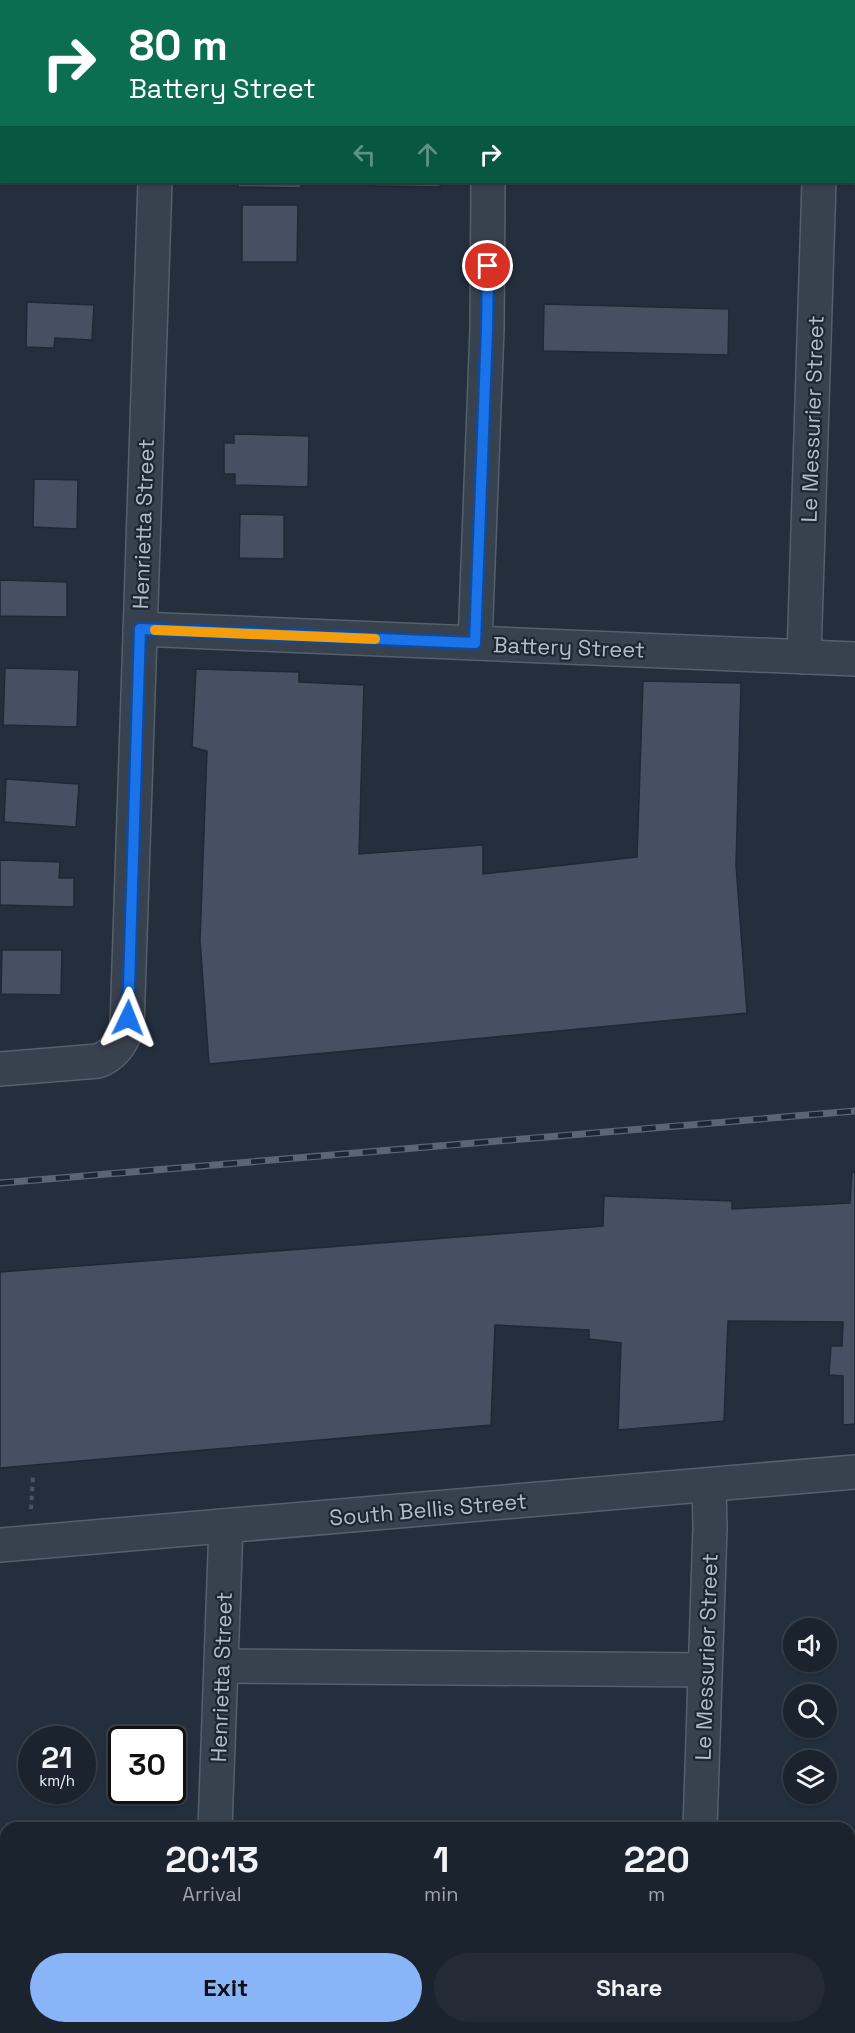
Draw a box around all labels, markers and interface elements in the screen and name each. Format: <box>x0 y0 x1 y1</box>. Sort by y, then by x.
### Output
text: 80 m <box>129 19 228 72</box>
icon: right <box>30 24 108 102</box>
text: Battery Street <box>129 71 316 106</box>
icon: left <box>348 138 381 171</box>
icon: ahead <box>411 138 444 171</box>
icon: right <box>474 138 507 171</box>
pin <box>462 240 513 291</box>
icon: arrive <box>471 249 504 282</box>
street label: Le Messurier Street <box>794 315 830 523</box>
street label: Henrietta Street <box>126 438 160 610</box>
street label: Battery Street <box>493 630 645 664</box>
position arrow <box>96 986 160 1050</box>
street label: South Bellis Street <box>328 1486 528 1532</box>
street label: Le Messurier Street <box>688 1553 724 1761</box>
street label: Henrietta Street <box>204 1591 238 1763</box>
map controls <box>783 1618 837 1804</box>
button: sound <box>783 1618 837 1672</box>
button: search <box>783 1684 837 1738</box>
speed limit sign: 30 <box>108 1726 186 1804</box>
text: 21 <box>41 1738 73 1777</box>
button: layers <box>783 1750 837 1804</box>
text: km/h <box>39 1771 75 1790</box>
text: 20:13 <box>165 1837 259 1883</box>
text: 1 <box>433 1837 449 1883</box>
text: 220 <box>624 1837 690 1883</box>
text: Arrival <box>182 1881 242 1907</box>
text: min <box>424 1881 458 1907</box>
text: m <box>648 1881 665 1907</box>
button: Exit <box>30 1953 422 2022</box>
button: Share <box>434 1953 825 2022</box>

